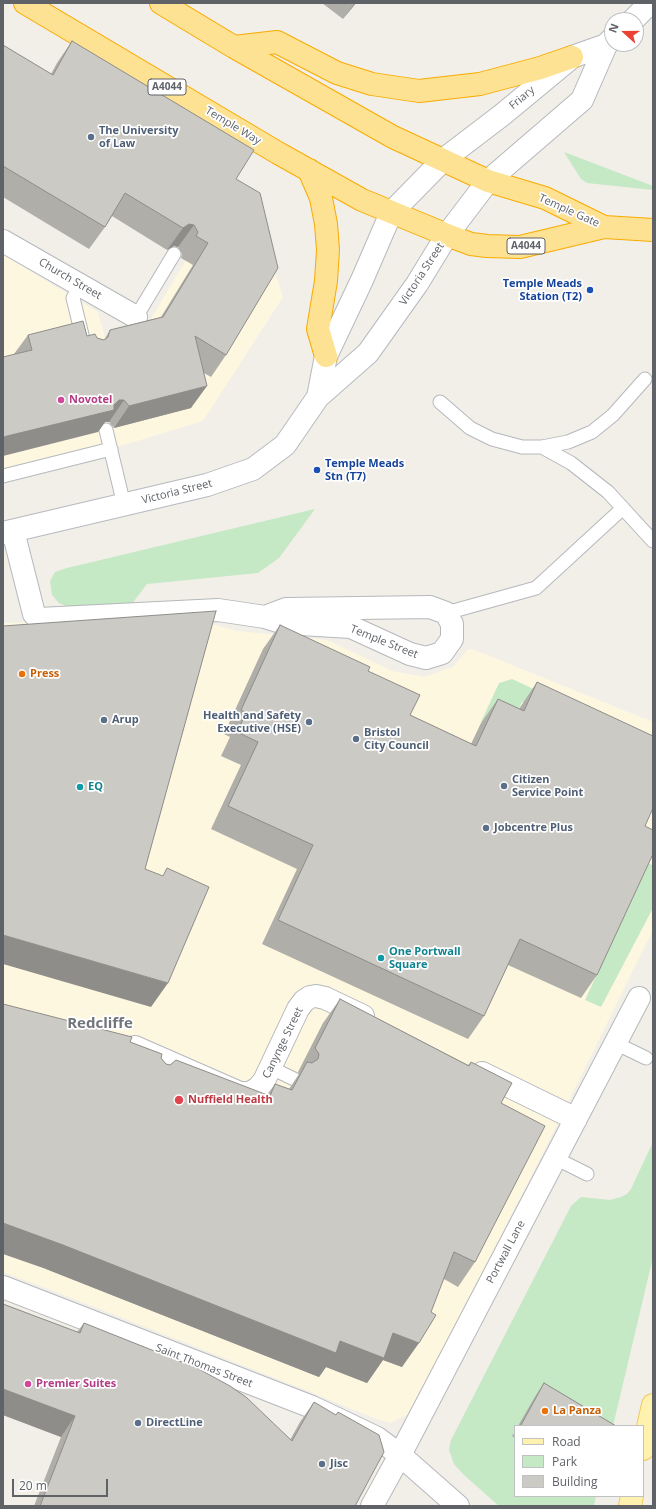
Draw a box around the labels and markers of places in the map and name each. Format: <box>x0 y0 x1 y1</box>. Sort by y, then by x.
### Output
place label: The University of Law <box>99 124 178 150</box>
marker: The University of Law <box>86 132 96 142</box>
place label: Temple Meads Station (T2) <box>503 277 582 303</box>
marker: Temple Meads Station (T2) <box>585 285 595 295</box>
place label: Novotel <box>69 393 112 407</box>
marker: Novotel <box>56 395 66 405</box>
place label: Temple Meads Stn (T7) <box>325 457 404 483</box>
marker: Temple Meads Stn (T7) <box>312 465 322 475</box>
place label: Press <box>30 667 59 681</box>
marker: Press <box>17 669 27 679</box>
place label: Health and Safety Executive (HSE) <box>203 709 301 735</box>
place label: Arup <box>112 713 139 727</box>
marker: Arup <box>99 715 109 725</box>
marker: Health and Safety Executive (HSE) <box>304 717 314 727</box>
place label: Bristol City Council <box>364 726 429 752</box>
marker: Bristol City Council <box>351 734 361 744</box>
place label: Citizen Service Point <box>512 773 583 799</box>
place label: EQ <box>88 780 103 794</box>
marker: Citizen Service Point <box>499 781 509 791</box>
marker: EQ <box>75 782 85 792</box>
place label: Jobcentre Plus <box>494 821 573 835</box>
marker: Jobcentre Plus <box>481 823 491 833</box>
place label: One Portwall Square <box>389 945 461 971</box>
marker: One Portwall Square <box>376 953 386 963</box>
place label: Nuffield Health <box>188 1093 273 1107</box>
marker: Nuffield Health <box>173 1094 185 1106</box>
place label: Premier Suites <box>36 1377 116 1391</box>
marker: Premier Suites <box>23 1379 33 1389</box>
place label: La Panza <box>553 1404 602 1418</box>
marker: La Panza <box>540 1406 550 1416</box>
place label: DirectLine <box>146 1416 203 1430</box>
marker: DirectLine <box>133 1418 143 1428</box>
place label: Jisc <box>330 1457 348 1471</box>
marker: Jisc <box>317 1459 327 1469</box>

